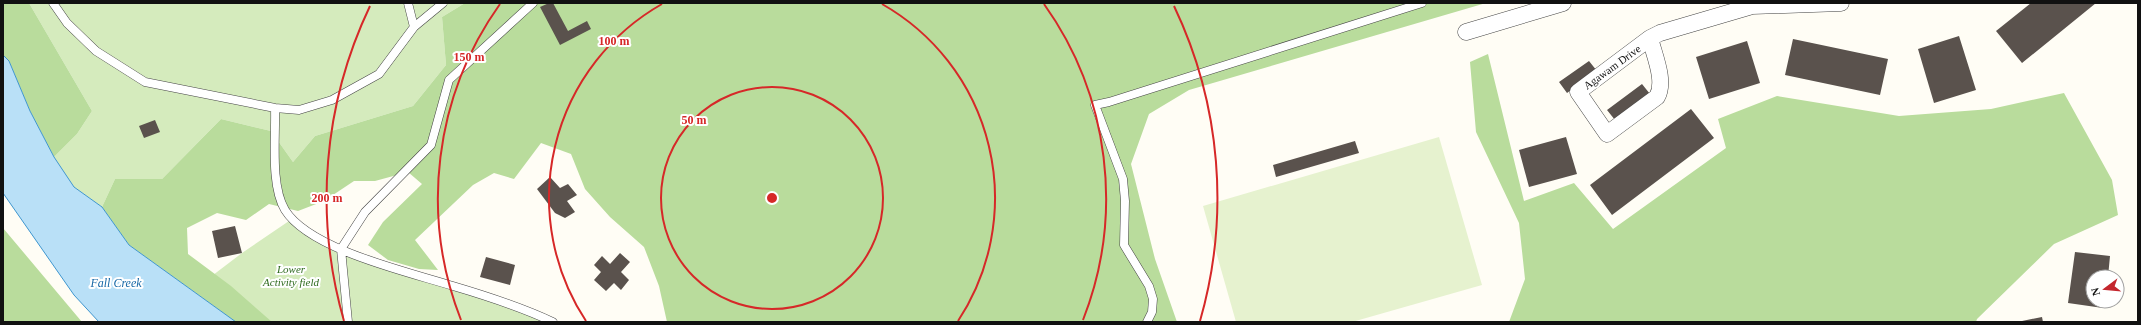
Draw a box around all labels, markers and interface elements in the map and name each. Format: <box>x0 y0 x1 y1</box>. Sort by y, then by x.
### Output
text: 100 m <box>599 34 630 48</box>
street label: Agawam Drive <box>1581 42 1643 92</box>
text: 150 m <box>454 50 485 64</box>
text: 50 m <box>682 113 707 127</box>
text: 200 m <box>312 191 343 205</box>
centre of rings <box>765 191 779 205</box>
park label: Lower Activity field <box>262 263 319 288</box>
north arrow <box>2085 269 2125 309</box>
water label: Fall Creek <box>89 276 142 290</box>
text: N <box>2089 286 2102 297</box>

